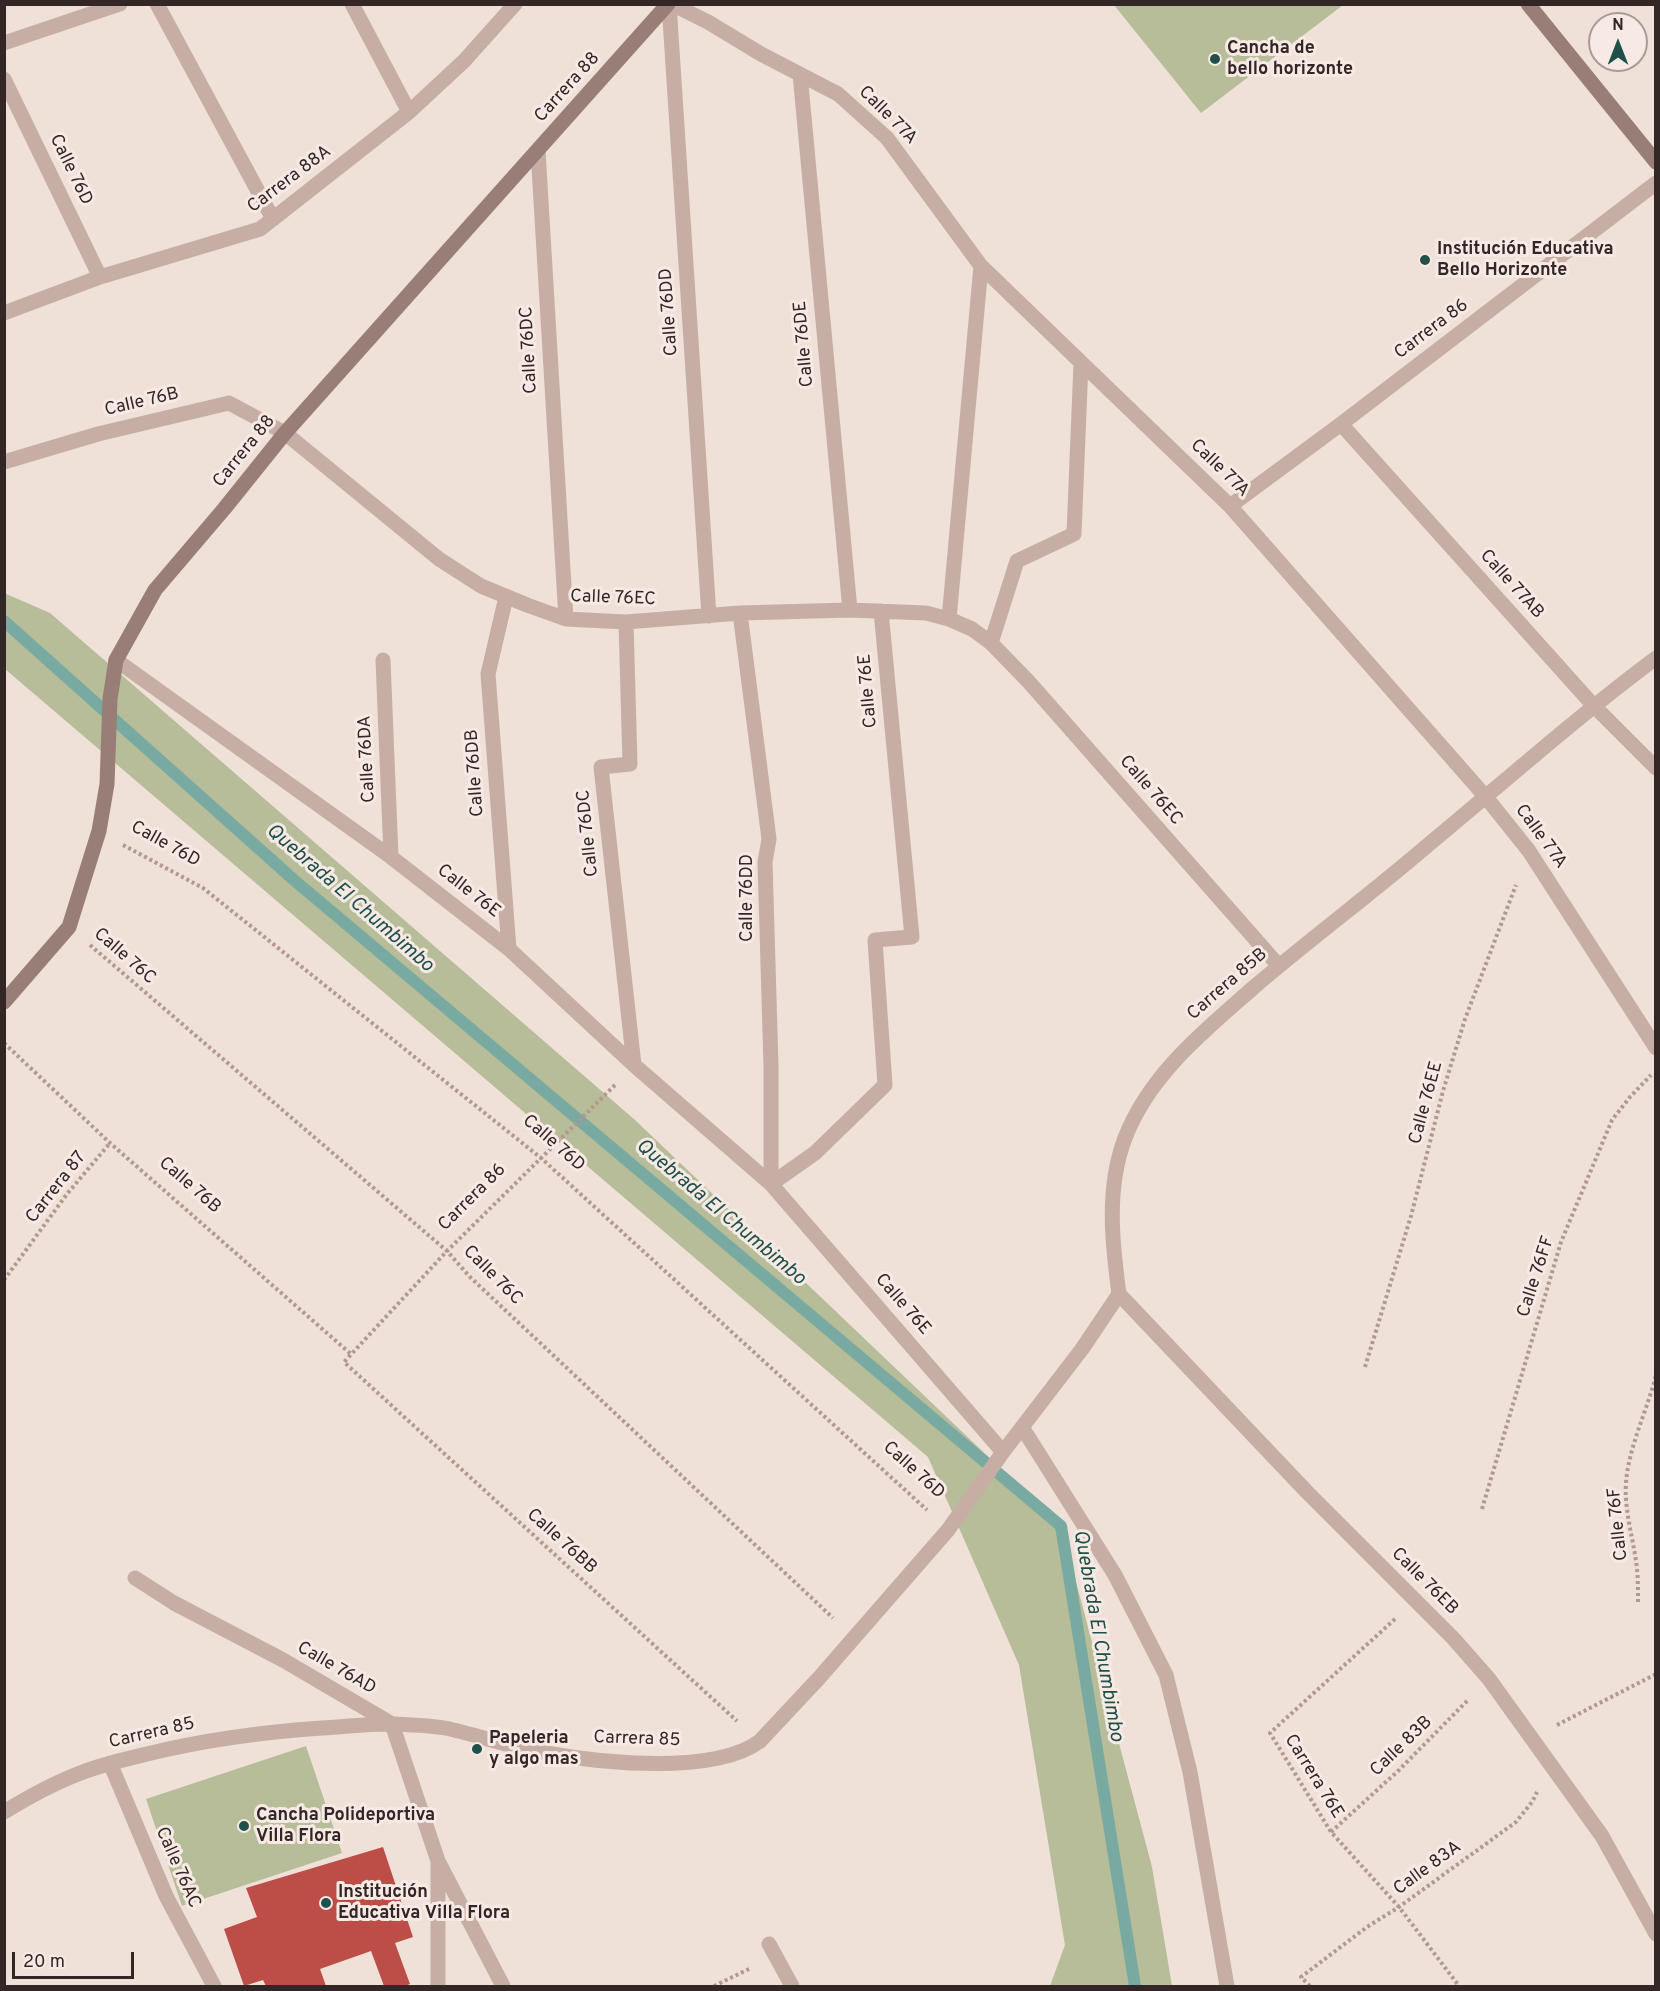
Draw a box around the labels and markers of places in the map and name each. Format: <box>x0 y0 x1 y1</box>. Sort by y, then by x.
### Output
place label: Cancha de bello horizonte <box>1227 38 1353 80</box>
marker: Cancha de bello horizonte <box>1208 52 1222 66</box>
place label: Institución Educativa Bello Horizonte <box>1437 239 1614 282</box>
marker: Institución Educativa Bello Horizonte <box>1418 253 1432 267</box>
place label: Papeleria y algo mas <box>489 1728 579 1770</box>
marker: Papeleria y algo mas <box>470 1742 484 1756</box>
place label: Cancha Polideportiva Villa Flora <box>256 1805 435 1848</box>
marker: Cancha Polideportiva Villa Flora <box>237 1819 251 1833</box>
place label: Institución Educativa Villa Flora <box>338 1882 510 1924</box>
marker: Institución Educativa Villa Flora <box>319 1896 333 1910</box>

